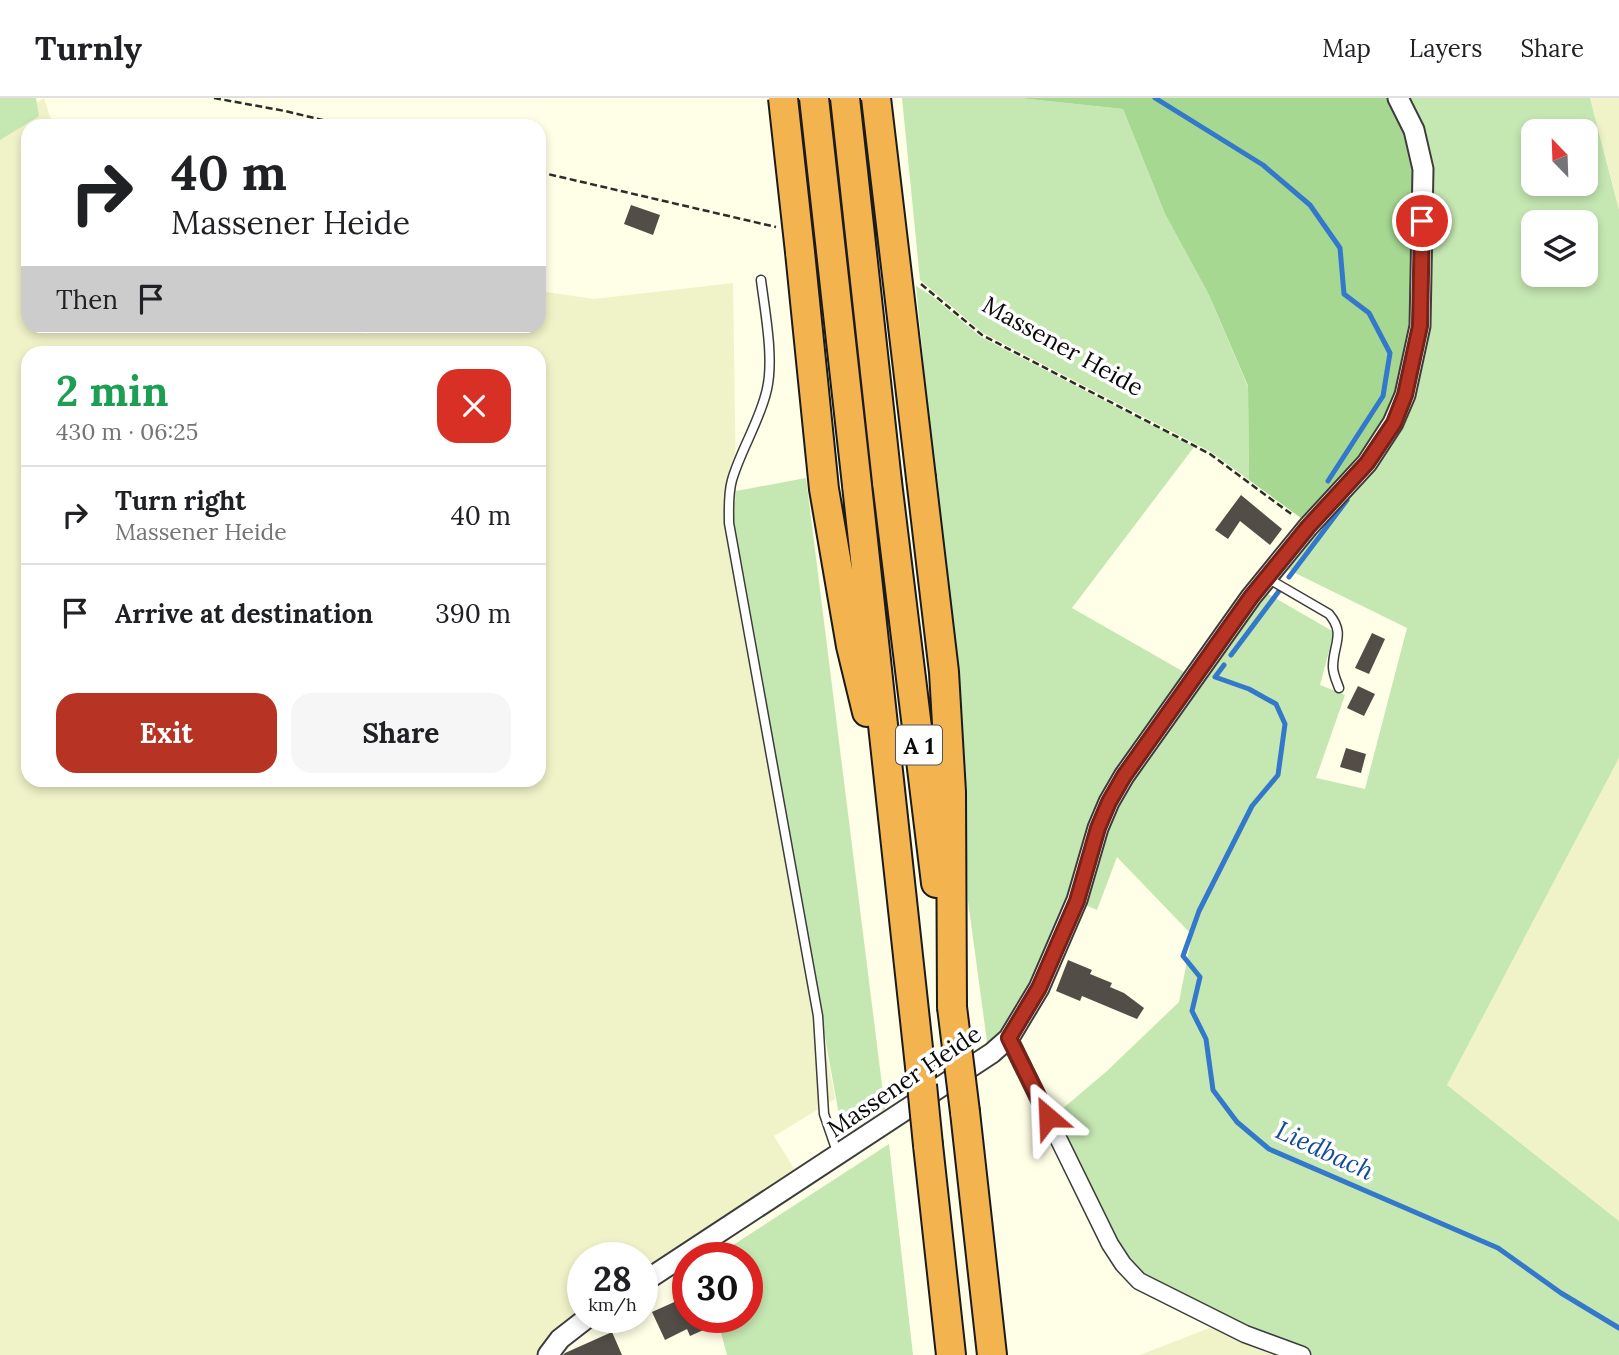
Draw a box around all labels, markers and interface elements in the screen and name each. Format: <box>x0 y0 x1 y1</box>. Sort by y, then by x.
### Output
text: Turnly <box>35 27 142 69</box>
text: Map <box>1322 33 1371 64</box>
text: Layers <box>1409 33 1482 64</box>
text: Share <box>1520 33 1584 64</box>
north arrow <box>1521 119 1598 196</box>
map controls <box>1521 119 1598 287</box>
text: 40 m <box>171 141 287 203</box>
icon: right <box>56 147 147 238</box>
pin <box>1392 191 1452 251</box>
text: Massener Heide <box>171 202 410 243</box>
icon: arrive <box>1403 202 1441 240</box>
button: layers <box>1521 210 1598 287</box>
icon: arrive <box>132 280 170 318</box>
text: Then <box>56 283 118 316</box>
street label: Massener Heide <box>977 289 1149 403</box>
text: 2 min <box>56 364 169 418</box>
button: close <box>437 369 511 443</box>
text: 430 m · 06:25 <box>56 417 198 446</box>
text: Turn right <box>115 484 246 517</box>
icon: right <box>56 496 94 534</box>
text: 40 m <box>451 499 511 532</box>
text: Massener Heide <box>115 517 287 546</box>
icon: arrive <box>56 594 94 632</box>
text: Arrive at destination <box>115 597 373 630</box>
text: 390 m <box>435 597 511 630</box>
button: Exit <box>56 693 277 773</box>
button: Share <box>291 693 511 773</box>
road number: A 1 <box>896 726 942 764</box>
street label: Massener Heide <box>821 1018 987 1144</box>
position arrow <box>1011 1080 1085 1154</box>
water label: Liedbach <box>1271 1113 1380 1187</box>
speed limit sign: 30 <box>672 1242 763 1333</box>
text: 28 <box>593 1256 632 1301</box>
text: km/h <box>588 1293 637 1316</box>

